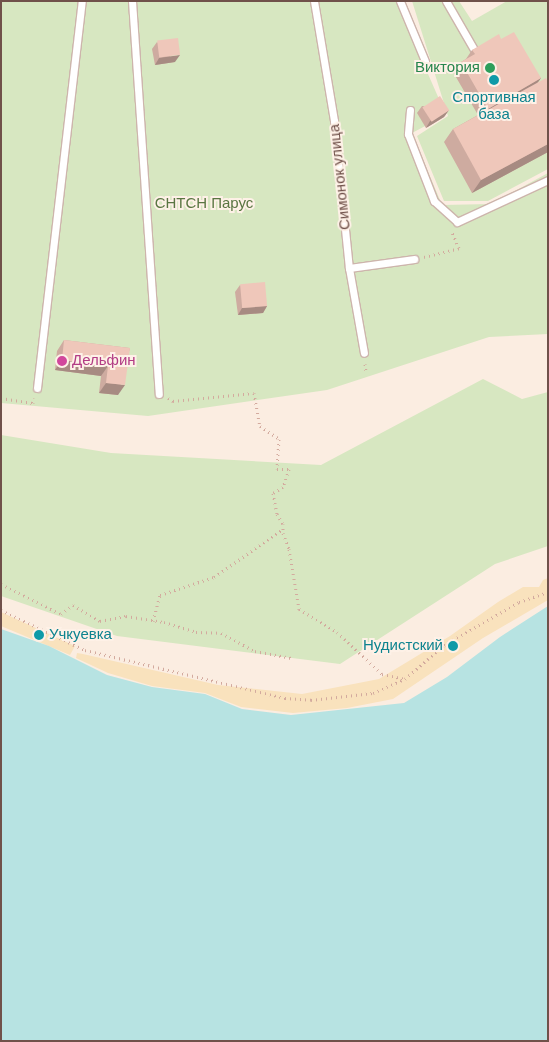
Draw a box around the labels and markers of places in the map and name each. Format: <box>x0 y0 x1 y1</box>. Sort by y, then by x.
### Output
place label: Виктория <box>415 59 480 77</box>
marker: Виктория <box>484 62 496 74</box>
marker: Спортивная база <box>488 74 500 86</box>
place label: Спортивная база <box>452 88 536 123</box>
place label: Дельфин <box>72 352 136 370</box>
marker: Дельфин <box>56 355 68 367</box>
place label: Учкуевка <box>49 626 112 644</box>
marker: Учкуевка <box>33 629 45 641</box>
place label: Нудистский <box>363 637 443 655</box>
marker: Нудистский <box>447 640 459 652</box>

